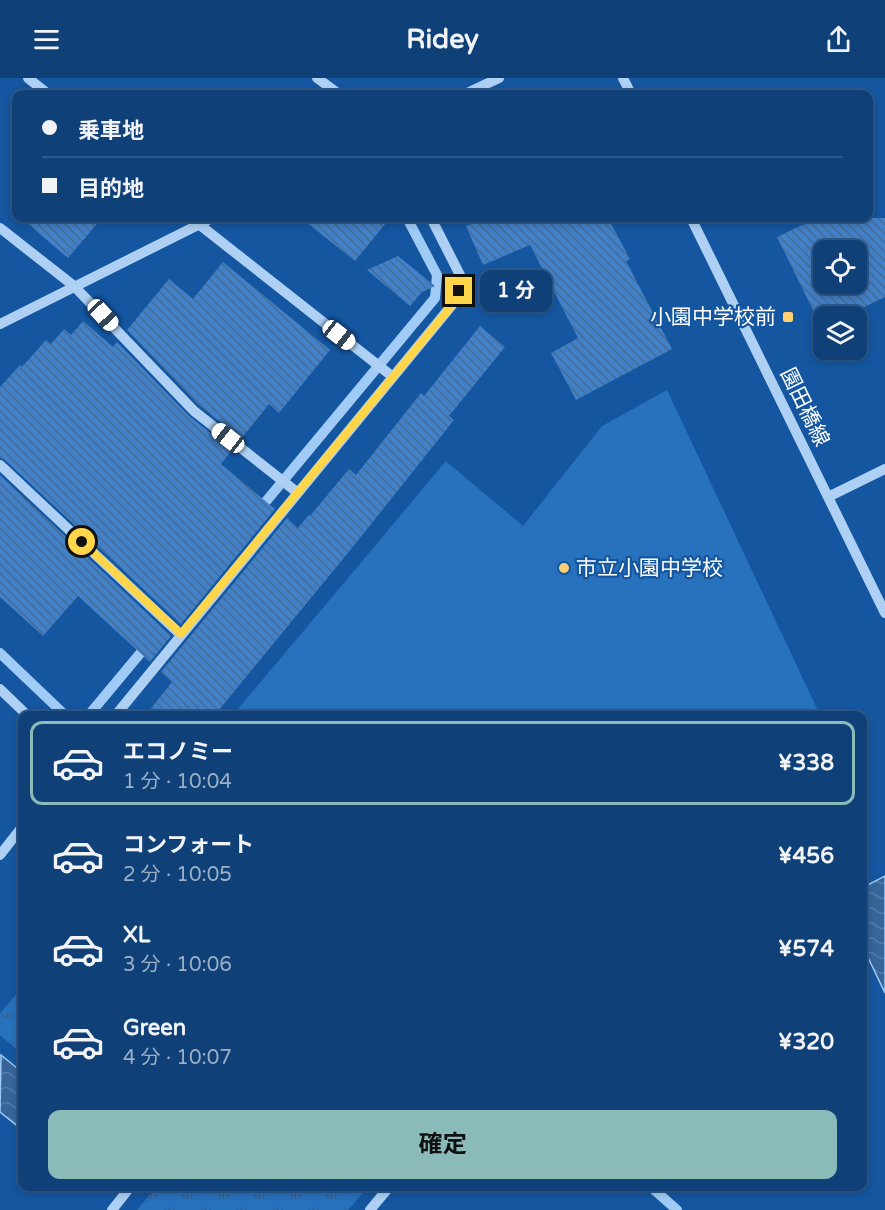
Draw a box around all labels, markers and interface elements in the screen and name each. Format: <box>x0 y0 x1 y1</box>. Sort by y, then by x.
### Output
icon: menu <box>30 23 63 56</box>
text: Ridey <box>406 23 479 56</box>
icon: share <box>822 23 855 56</box>
text: 乗車地 <box>78 118 144 144</box>
text: 目的地 <box>78 176 144 202</box>
map controls <box>813 240 867 360</box>
button: locate <box>813 240 867 294</box>
callout: 1 分 <box>480 270 552 312</box>
route end <box>445 277 472 304</box>
text: 1 分 <box>497 279 535 303</box>
car <box>84 296 122 334</box>
place label: 小園中学校前 <box>650 305 776 330</box>
button: layers <box>813 306 867 360</box>
marker: 小園中学校前 <box>781 310 795 324</box>
car <box>319 317 359 353</box>
street label: 園田橋線 <box>775 364 834 450</box>
car <box>208 420 248 456</box>
route start <box>68 528 95 555</box>
place label: 市立小園中学校 <box>576 556 723 581</box>
marker: 市立小園中学校 <box>557 561 571 575</box>
icon: car <box>51 736 105 790</box>
text: エコノミー <box>123 739 233 765</box>
text: ¥338 <box>778 750 834 776</box>
text: 1 分 · 10:04 <box>123 770 232 794</box>
icon: car <box>51 829 105 883</box>
text: コンフォート <box>123 832 254 858</box>
text: ¥456 <box>778 843 834 869</box>
text: 2 分 · 10:05 <box>123 863 232 887</box>
icon: car <box>51 922 105 976</box>
text: XL <box>123 922 150 948</box>
text: ¥574 <box>778 936 834 962</box>
text: 3 分 · 10:06 <box>123 953 232 977</box>
icon: car <box>51 1015 105 1069</box>
text: Green <box>123 1015 186 1041</box>
text: ¥320 <box>778 1029 834 1055</box>
text: 4 分 · 10:07 <box>123 1046 232 1070</box>
button: 確定 <box>48 1110 837 1179</box>

